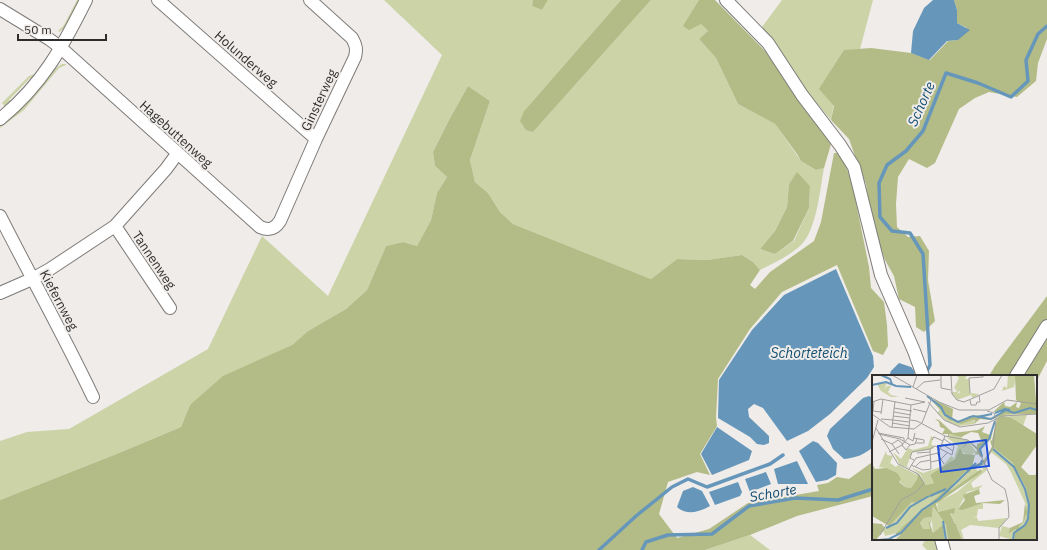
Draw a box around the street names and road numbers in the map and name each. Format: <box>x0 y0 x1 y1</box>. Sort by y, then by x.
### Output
street label: Holunderweg <box>211 27 281 91</box>
street label: Ginsterweg <box>297 66 341 134</box>
street label: Hagebuttenweg <box>136 97 216 171</box>
street label: Tannenweg <box>128 228 180 292</box>
street label: Kiefernweg <box>36 267 82 333</box>

